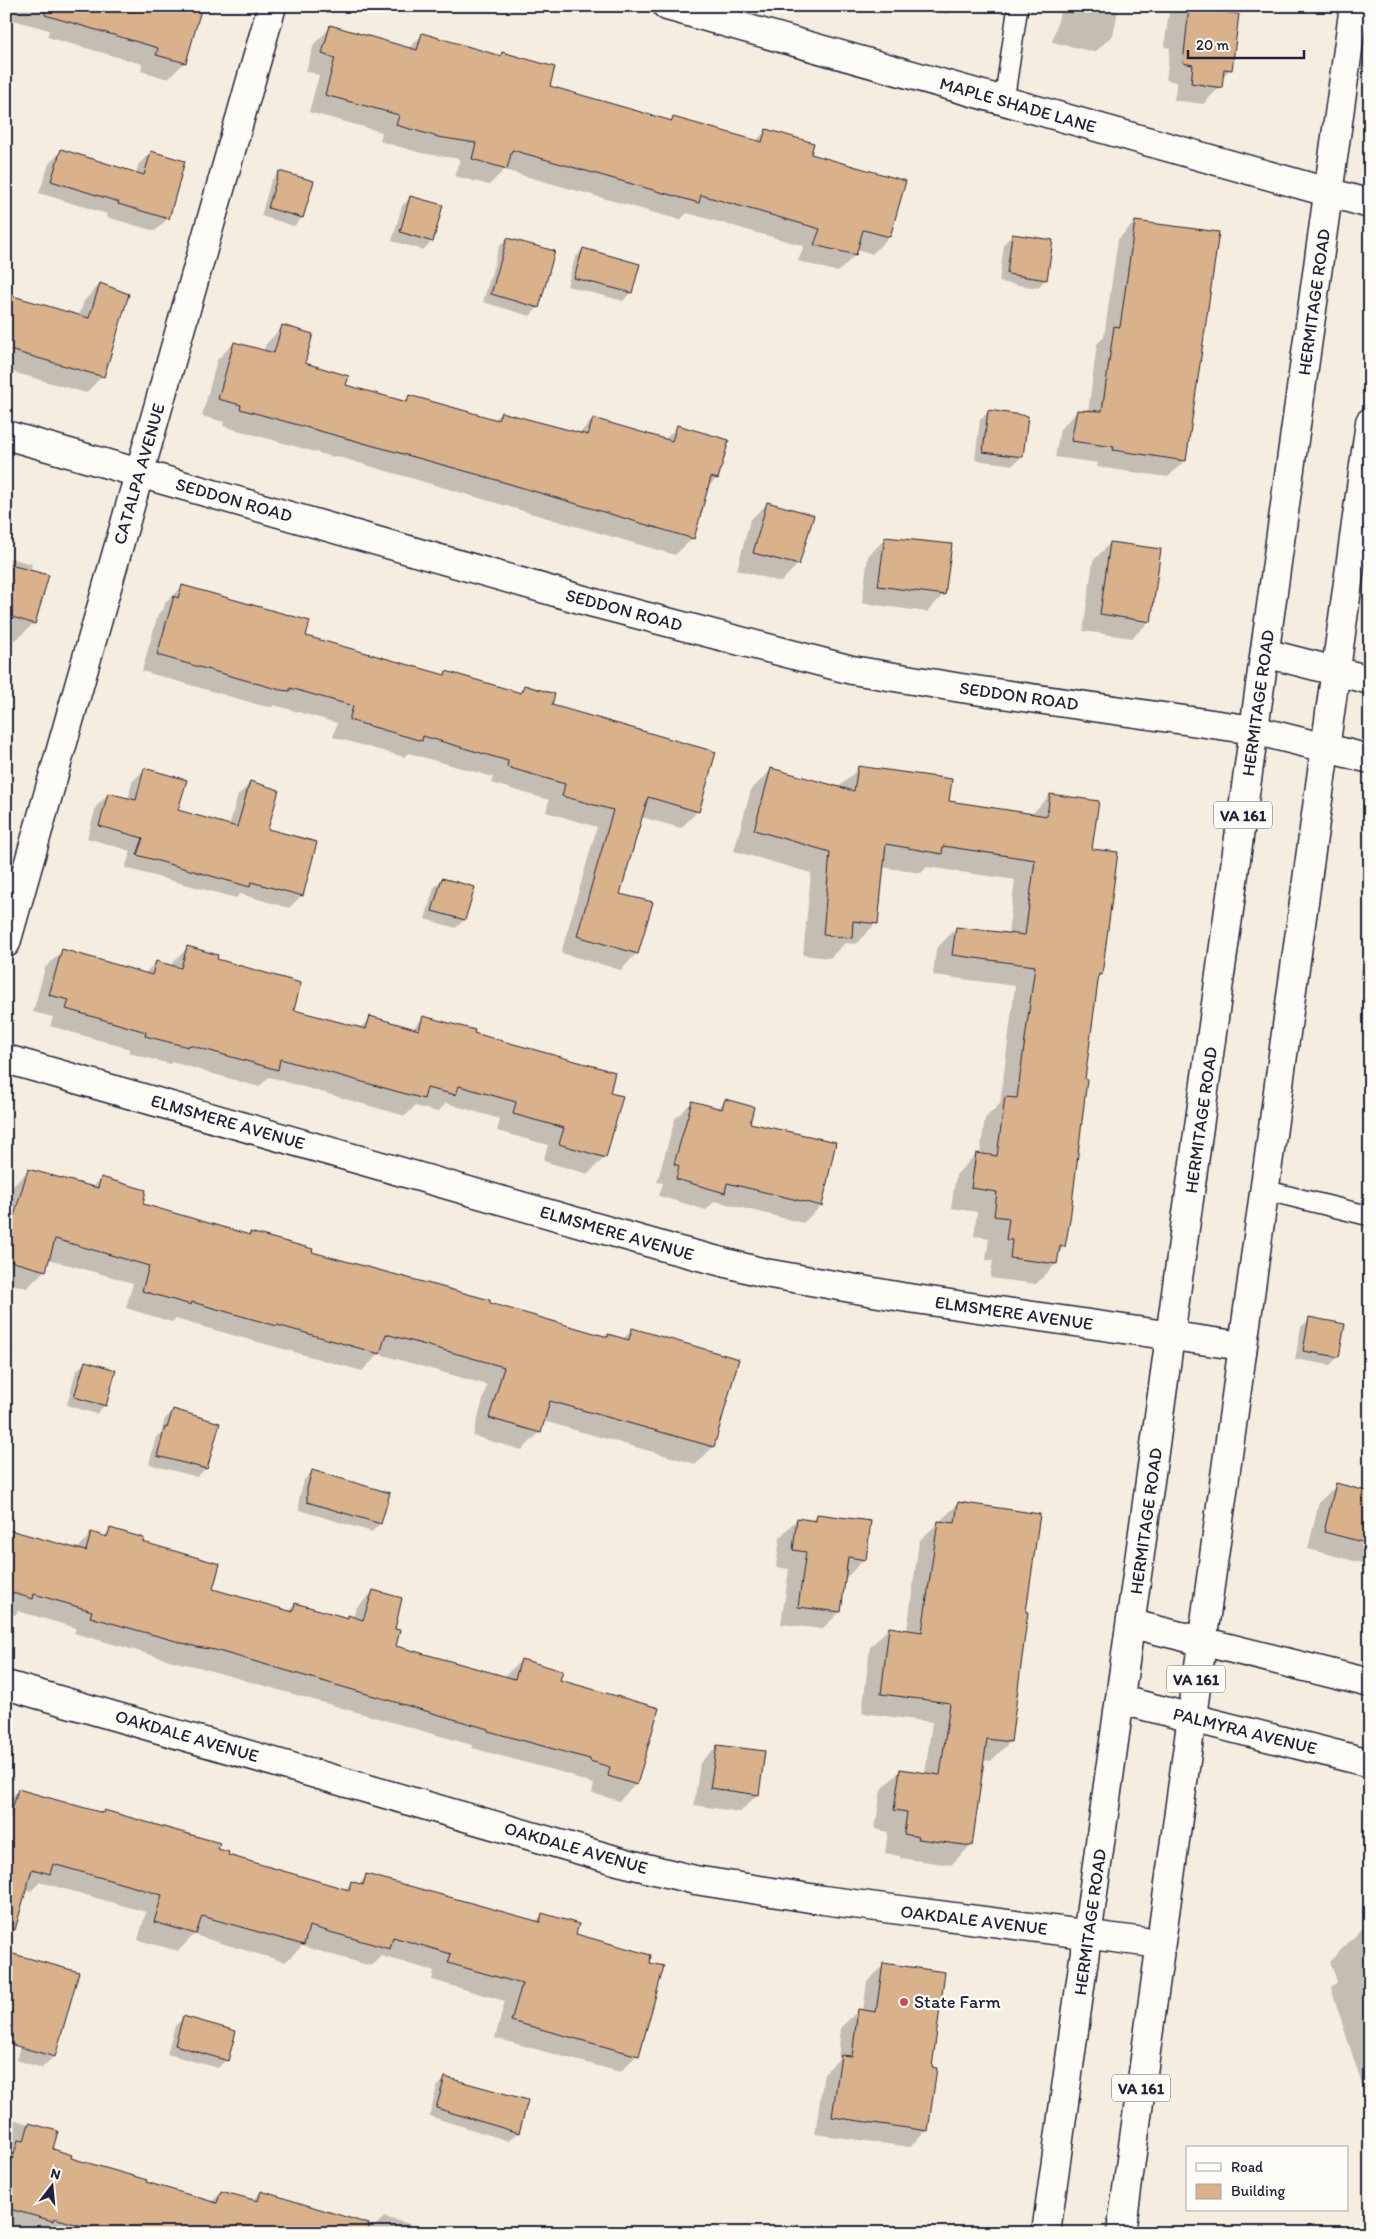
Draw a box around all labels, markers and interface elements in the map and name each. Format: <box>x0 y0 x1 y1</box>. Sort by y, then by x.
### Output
scale bar <box>1188 28 1305 60</box>
text: 20 m <box>1196 36 1230 54</box>
street label: MAPLE SHADE LANE <box>937 72 1099 138</box>
street label: HERMITAGE ROAD <box>1293 227 1335 377</box>
street label: CATALPA AVENUE <box>108 401 170 547</box>
street label: SEDDON ROAD <box>173 473 295 527</box>
street label: SEDDON ROAD <box>563 584 685 636</box>
street label: HERMITAGE ROAD <box>1237 628 1279 778</box>
street label: SEDDON ROAD <box>958 677 1080 715</box>
road number: VA 161 <box>1214 802 1272 828</box>
street label: HERMITAGE ROAD <box>1180 1045 1222 1195</box>
street label: ELMSMERE AVENUE <box>148 1089 308 1155</box>
street label: ELMSMERE AVENUE <box>537 1200 697 1266</box>
street label: ELMSMERE AVENUE <box>934 1291 1094 1335</box>
street label: HERMITAGE ROAD <box>1125 1446 1167 1596</box>
road number: VA 161 <box>1167 1666 1225 1692</box>
street label: PALMYRA AVENUE <box>1171 1702 1319 1760</box>
street label: OAKDALE AVENUE <box>113 1705 261 1767</box>
street label: OAKDALE AVENUE <box>502 1817 650 1879</box>
street label: HERMITAGE ROAD <box>1069 1847 1111 1997</box>
street label: OAKDALE AVENUE <box>899 1900 1049 1940</box>
place label: State Farm <box>914 1991 1001 2013</box>
marker: State Farm <box>898 1996 910 2008</box>
road number: VA 161 <box>1112 2074 1170 2102</box>
legend <box>1186 2146 1348 2212</box>
text: Road <box>1231 2158 1264 2176</box>
north arrow <box>28 2162 78 2212</box>
text: N <box>49 2165 62 2183</box>
text: Building <box>1231 2182 1285 2200</box>

